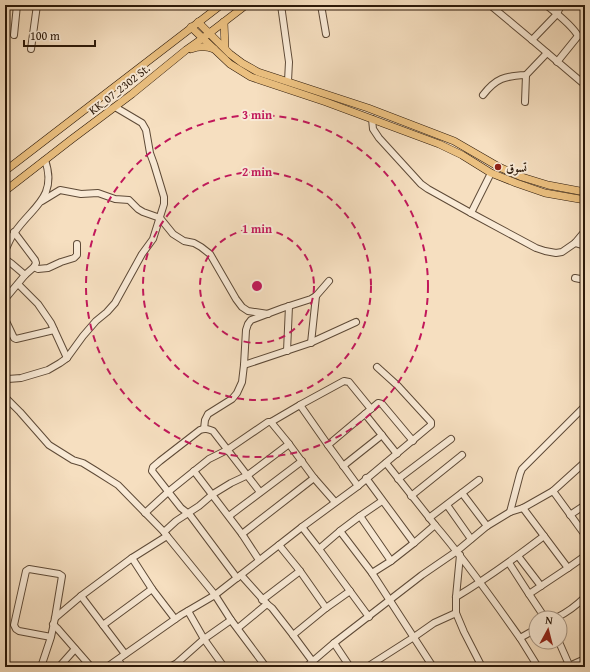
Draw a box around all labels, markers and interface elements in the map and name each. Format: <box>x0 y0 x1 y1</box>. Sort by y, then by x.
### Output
scale bar <box>24 22 95 48</box>
text: 100 m <box>30 27 60 44</box>
street label: KK_07_2302 St. <box>85 59 153 118</box>
text: 3 min <box>242 106 272 123</box>
place label: تسوق <box>506 159 527 176</box>
marker: تسوق <box>493 162 503 172</box>
text: 2 min <box>242 163 272 180</box>
text: 1 min <box>242 220 272 237</box>
centre of rings <box>250 279 264 293</box>
north arrow <box>528 610 568 650</box>
text: N <box>545 612 554 629</box>

